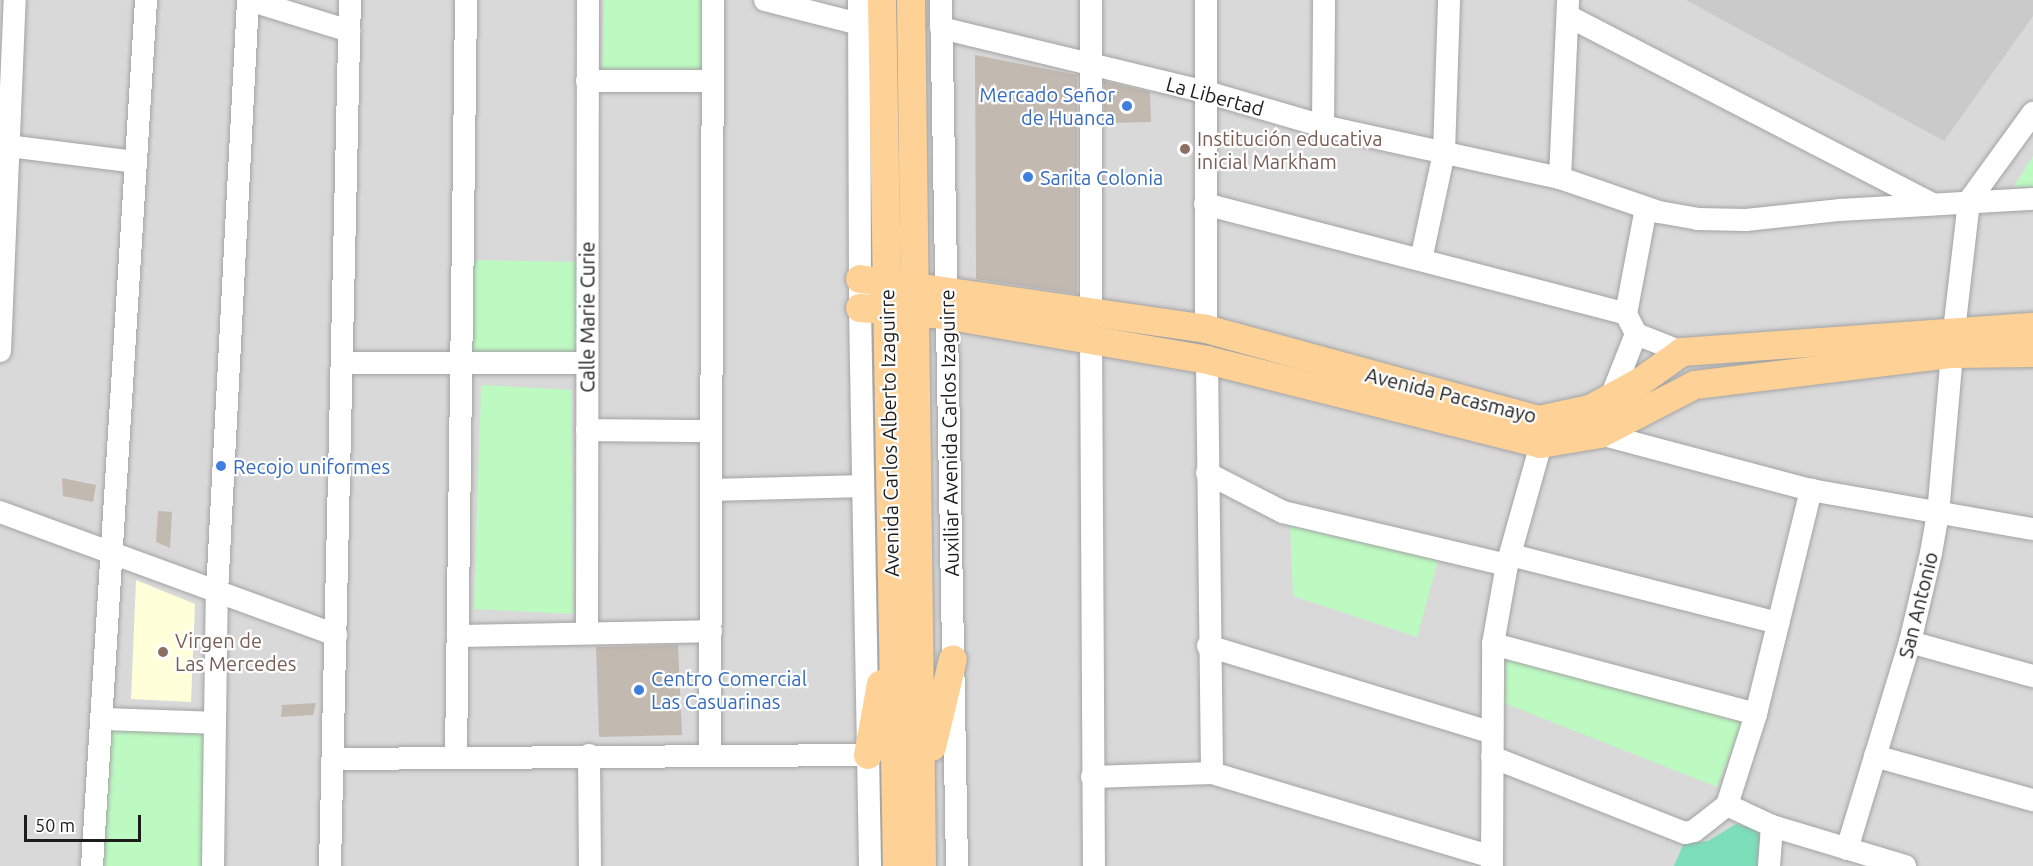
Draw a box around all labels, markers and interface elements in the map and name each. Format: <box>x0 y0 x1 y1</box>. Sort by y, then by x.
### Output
street label: La Libertad <box>1163 71 1267 121</box>
place label: Mercado Señor de Huanca <box>979 83 1115 130</box>
marker: Mercado Señor de Huanca <box>1120 99 1134 113</box>
place label: Institución educativa inicial Markham <box>1197 126 1382 173</box>
marker: Institución educativa inicial Markham <box>1178 142 1192 156</box>
place label: Sarita Colonia <box>1040 165 1163 189</box>
marker: Sarita Colonia <box>1021 170 1035 184</box>
street label: Calle Marie Curie <box>575 241 599 393</box>
street label: Avenida Carlos Alberto Izaguirre <box>874 289 904 577</box>
street label: Auxiliar Avenida Carlos Izaguirre <box>934 289 964 577</box>
street label: Avenida Pacasmayo <box>1363 362 1539 428</box>
place label: Recojo uniformes <box>233 454 390 478</box>
marker: Recojo uniformes <box>214 459 228 473</box>
street label: San Antonio <box>1893 549 1943 661</box>
place label: Virgen de Las Mercedes <box>175 628 296 675</box>
marker: Virgen de Las Mercedes <box>156 645 170 659</box>
place label: Centro Comercial Las Casuarinas <box>651 666 807 713</box>
marker: Centro Comercial Las Casuarinas <box>632 683 646 697</box>
scale bar <box>27 803 144 841</box>
text: 50 m <box>35 815 75 835</box>

